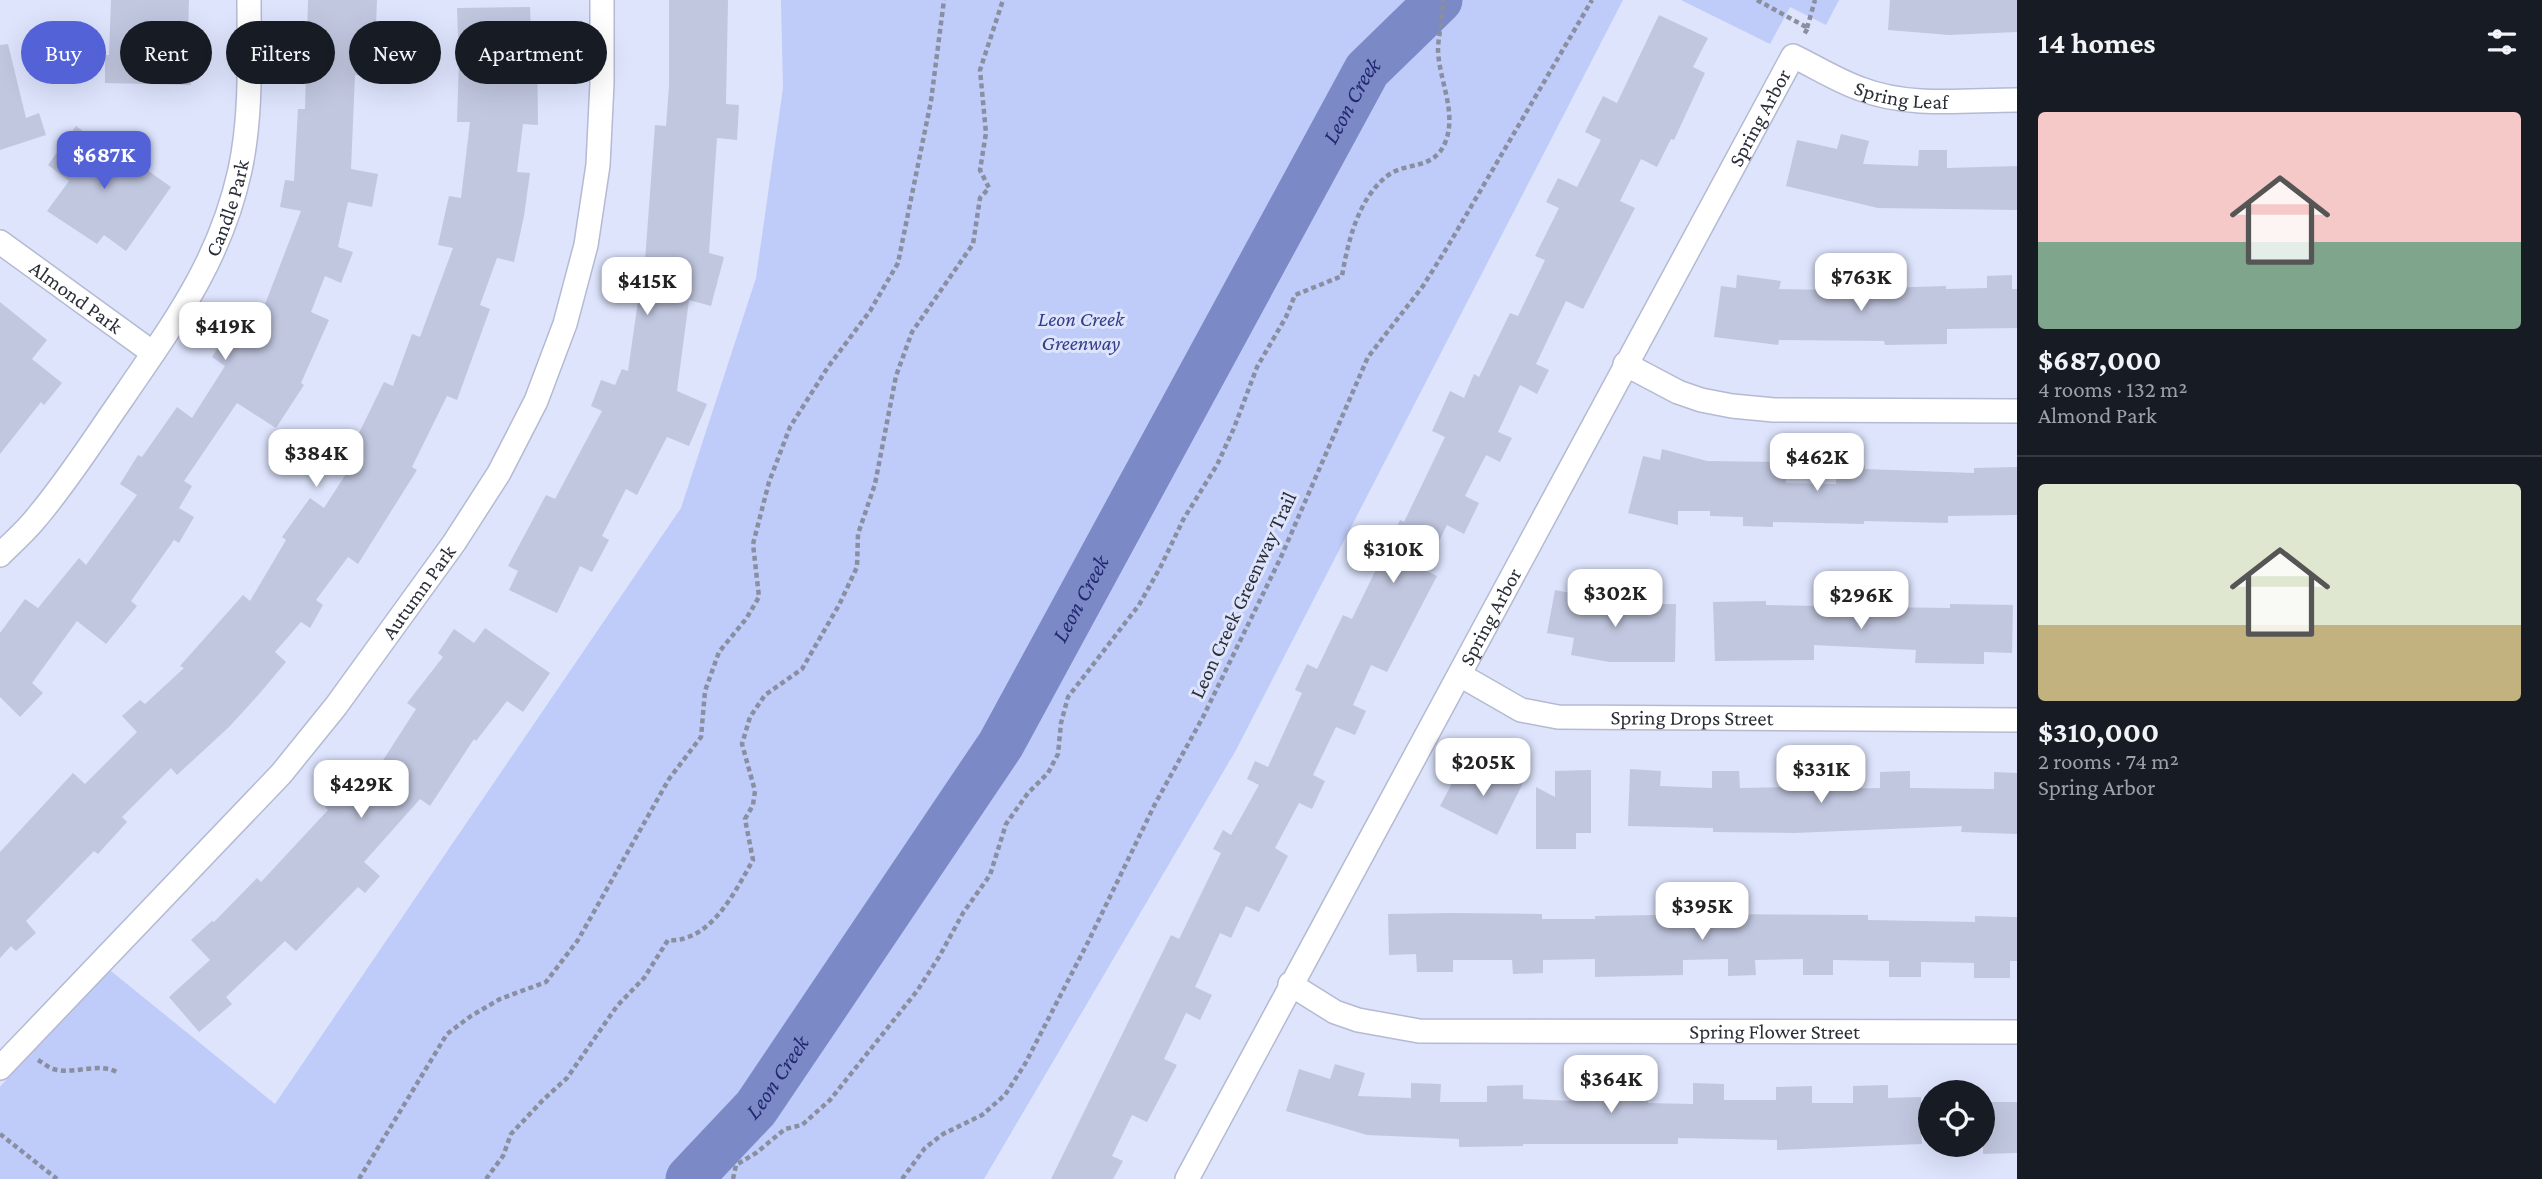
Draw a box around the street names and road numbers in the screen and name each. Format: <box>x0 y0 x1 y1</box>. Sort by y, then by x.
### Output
street label: Spring Arbor <box>1724 64 1796 171</box>
street label: Spring Leaf <box>1851 76 1950 114</box>
street label: Candle Park <box>200 158 254 260</box>
street label: Almond Park <box>25 256 127 339</box>
street label: Leon Creek Greenway Trail <box>1185 488 1301 702</box>
street label: Autumn Park <box>377 540 461 644</box>
street label: Spring Arbor <box>1454 563 1527 670</box>
street label: Spring Drops Street <box>1610 705 1775 730</box>
street label: Spring Flower Street <box>1689 1019 1861 1044</box>

